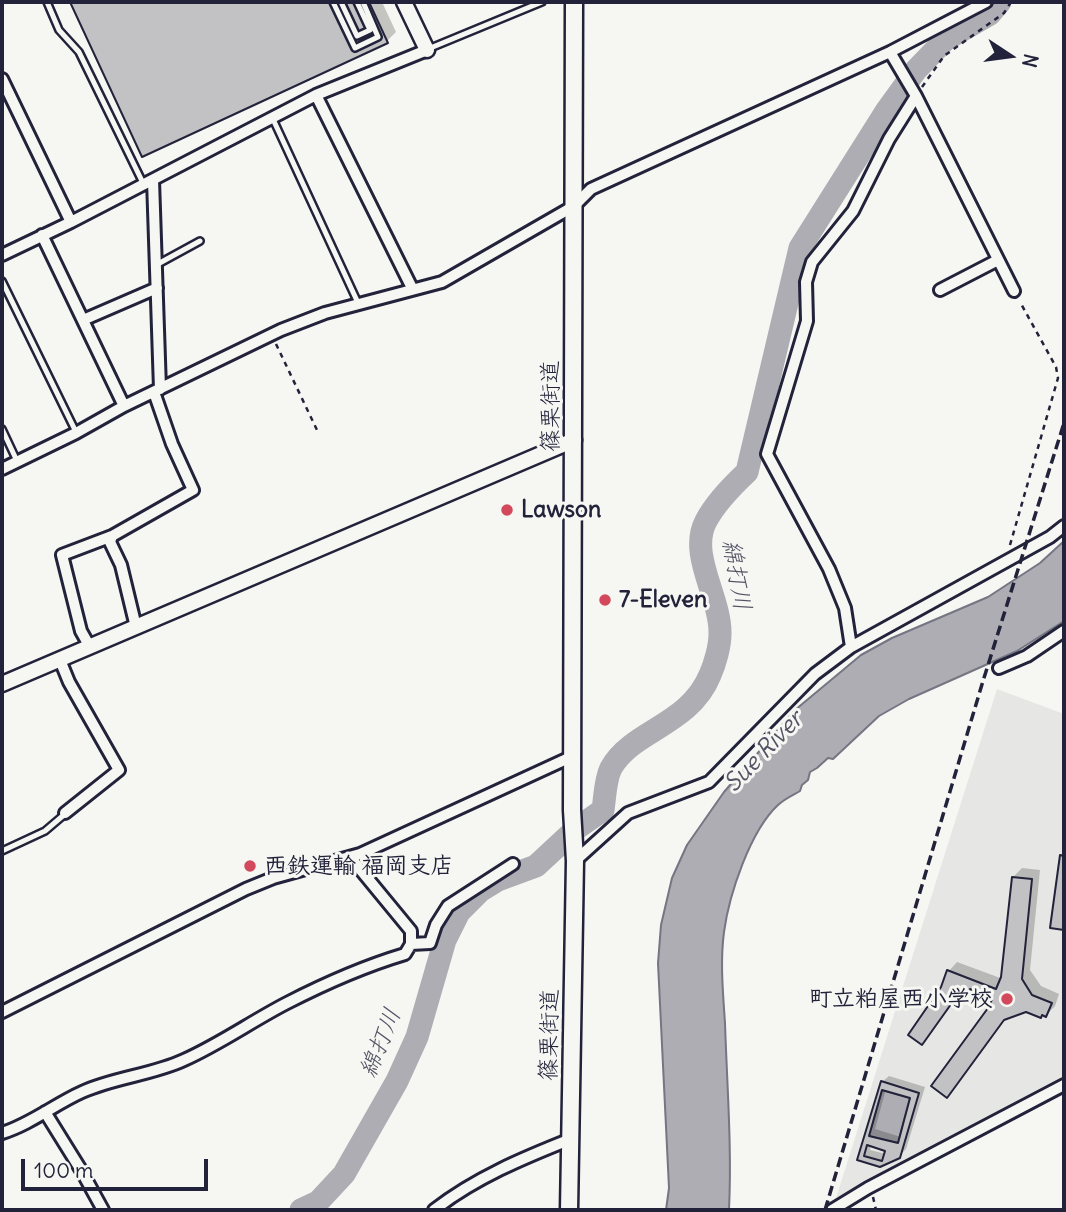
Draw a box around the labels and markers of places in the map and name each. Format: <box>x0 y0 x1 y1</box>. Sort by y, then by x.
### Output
place label: Lawson <box>521 496 601 524</box>
marker: Lawson <box>499 502 515 518</box>
place label: 7-Eleven <box>619 586 707 614</box>
marker: 7-Eleven <box>597 592 613 608</box>
place label: 西鉄運輸 福岡支店 <box>264 852 453 880</box>
marker: 西鉄運輸 福岡支店 <box>242 858 258 874</box>
place label: 町立粕屋西小学校 <box>809 985 993 1013</box>
marker: 町立粕屋西小学校 <box>999 991 1015 1007</box>

